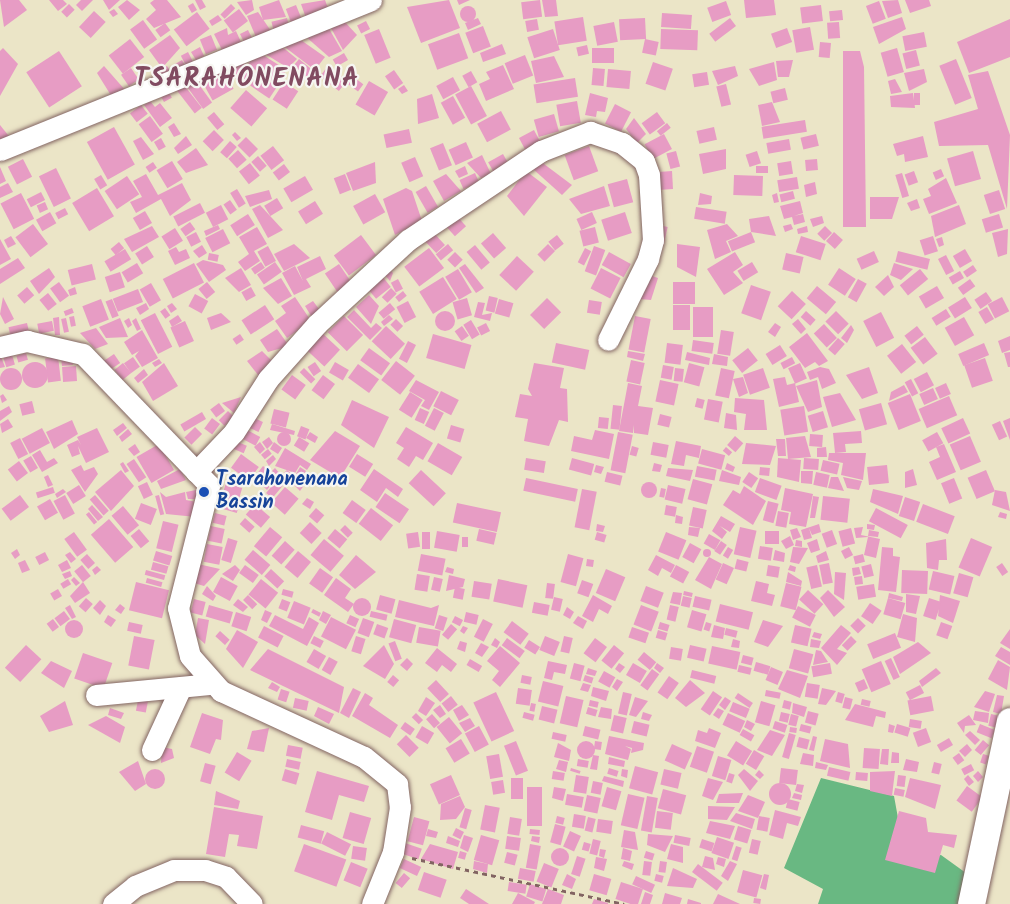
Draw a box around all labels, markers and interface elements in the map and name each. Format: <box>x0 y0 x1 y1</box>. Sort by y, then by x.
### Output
district label: TSARAHONENANA <box>134 64 360 96</box>
place label: Tsarahonenana Bassin <box>216 468 348 515</box>
marker: Tsarahonenana Bassin <box>197 485 211 499</box>

